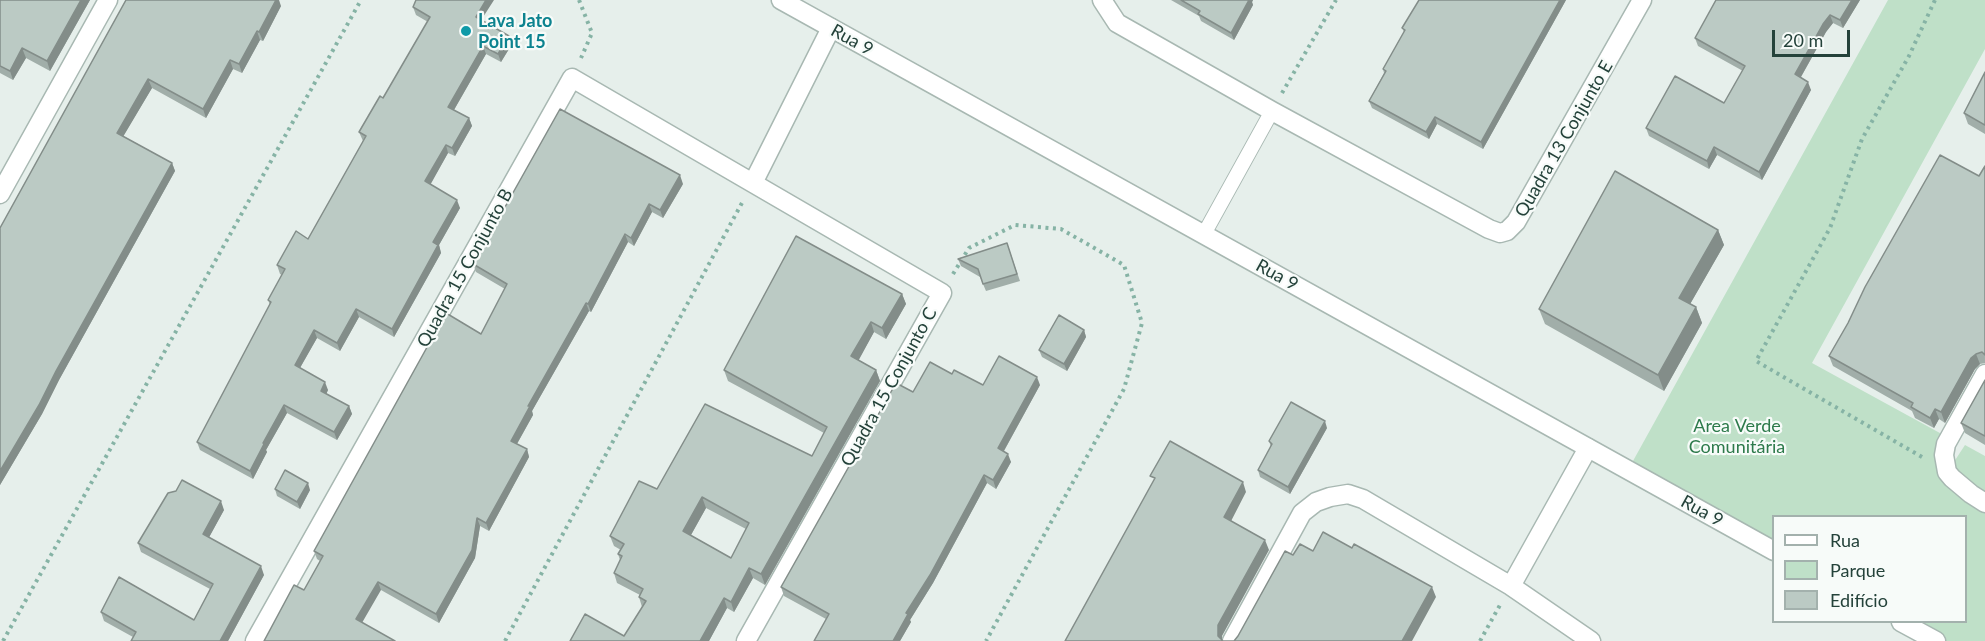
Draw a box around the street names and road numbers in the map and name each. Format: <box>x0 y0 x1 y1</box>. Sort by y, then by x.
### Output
street label: Rua 9 <box>827 20 877 60</box>
street label: Quadra 13 Conjunto E <box>1510 57 1618 221</box>
street label: Quadra 15 Conjunto B <box>412 185 518 351</box>
street label: Rua 9 <box>1252 255 1302 295</box>
street label: Quadra 15 Conjunto C <box>836 304 942 470</box>
street label: Rua 9 <box>1677 491 1727 531</box>

